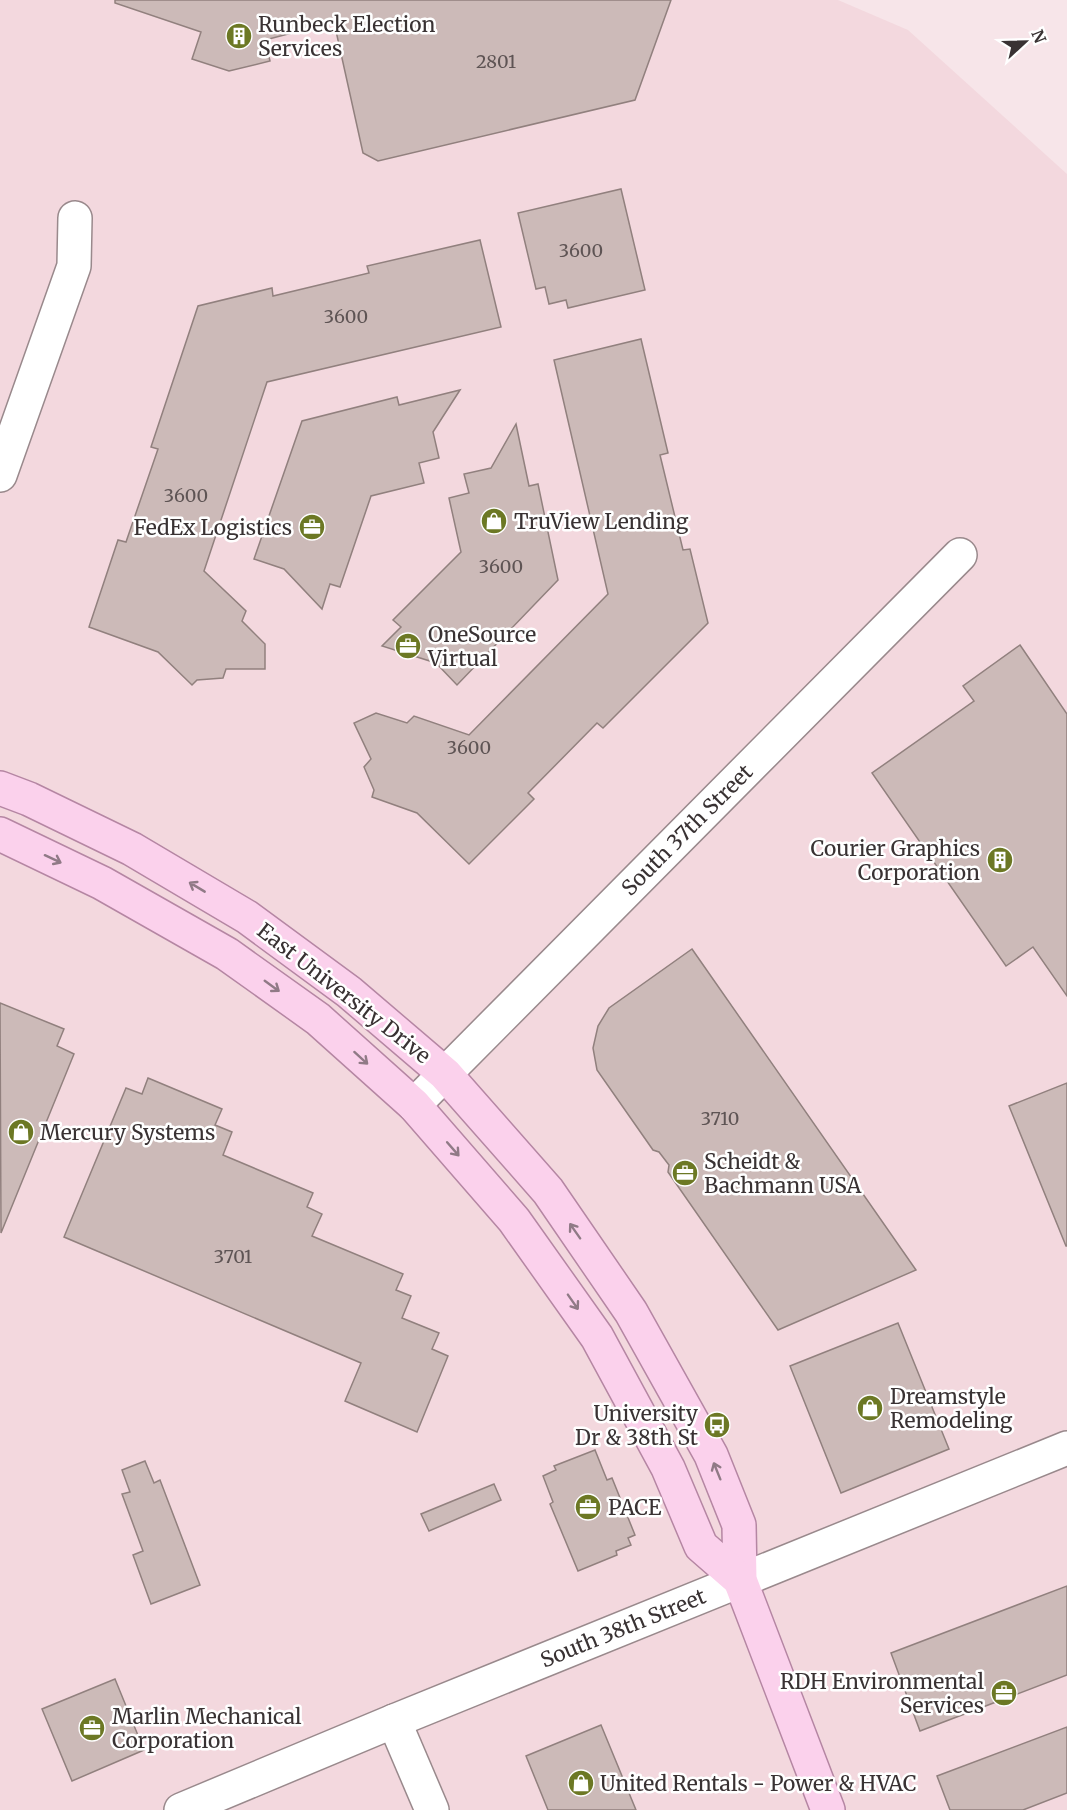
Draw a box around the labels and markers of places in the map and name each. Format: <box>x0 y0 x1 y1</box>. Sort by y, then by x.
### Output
place label: Runbeck Election Services <box>258 11 435 62</box>
building icon: Runbeck Election Services <box>224 21 254 51</box>
shop icon: TruView Lending <box>479 506 509 536</box>
place label: TruView Lending <box>514 508 689 535</box>
office icon: FedEx Logistics <box>297 512 327 542</box>
place label: FedEx Logistics <box>134 514 292 541</box>
place label: OneSource Virtual <box>427 621 536 672</box>
office icon: OneSource Virtual <box>393 631 423 661</box>
place label: Courier Graphics Corporation <box>810 835 980 886</box>
building icon: Courier Graphics Corporation <box>985 845 1015 875</box>
shop icon: Mercury Systems <box>6 1117 36 1147</box>
place label: Mercury Systems <box>40 1119 215 1146</box>
place label: Scheidt & Bachmann USA <box>704 1148 862 1199</box>
office icon: Scheidt & Bachmann USA <box>670 1158 700 1188</box>
place label: Dreamstyle Remodeling <box>890 1383 1013 1434</box>
shop icon: Dreamstyle Remodeling <box>855 1393 885 1423</box>
place label: University Dr & 38th St <box>575 1400 699 1451</box>
bus stop icon: University Dr & 38th St <box>702 1410 732 1440</box>
office icon: PACE <box>573 1492 603 1522</box>
place label: PACE <box>608 1494 662 1521</box>
place label: RDH Environmental Services <box>780 1668 984 1719</box>
office icon: RDH Environmental Services <box>989 1678 1019 1708</box>
place label: Marlin Mechanical Corporation <box>112 1703 302 1754</box>
office icon: Marlin Mechanical Corporation <box>77 1713 107 1743</box>
shop icon: United Rentals - Power & HVAC <box>566 1768 596 1798</box>
place label: United Rentals - Power & HVAC <box>600 1770 917 1797</box>

